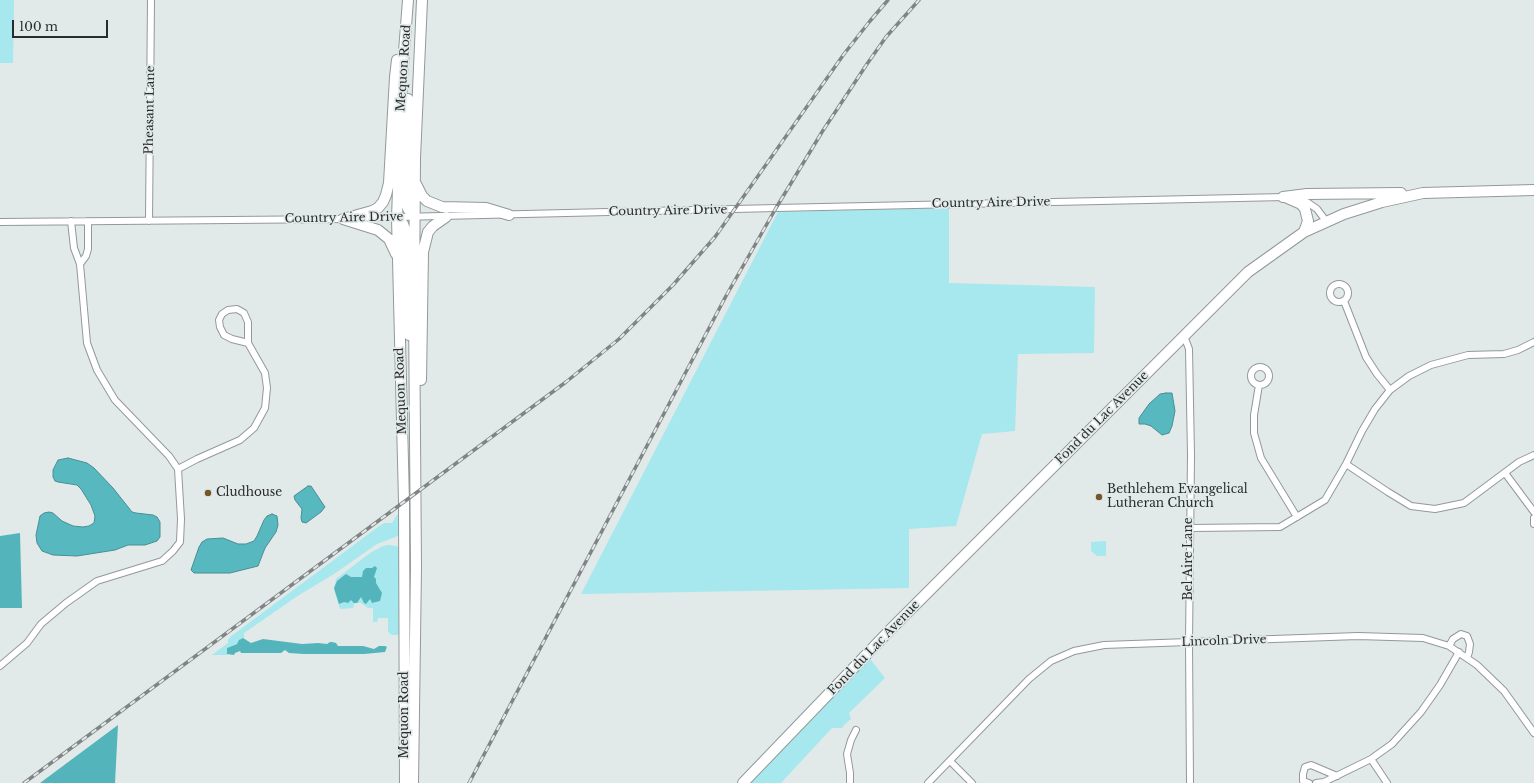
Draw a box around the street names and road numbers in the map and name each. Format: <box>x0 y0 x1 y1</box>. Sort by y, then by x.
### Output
street label: Mequon Road <box>394 24 414 112</box>
street label: Pheasant Lane <box>142 65 158 155</box>
street label: Country Aire Drive <box>932 195 1050 211</box>
street label: Country Aire Drive <box>609 203 727 219</box>
street label: Country Aire Drive <box>285 210 403 226</box>
street label: Mequon Road <box>392 347 410 435</box>
street label: Fond du Lac Avenue <box>1052 368 1152 468</box>
street label: Bel Aire Lane <box>1182 517 1196 601</box>
street label: Fond du Lac Avenue <box>825 598 923 698</box>
street label: Lincoln Drive <box>1181 632 1267 650</box>
street label: Mequon Road <box>398 671 412 759</box>

